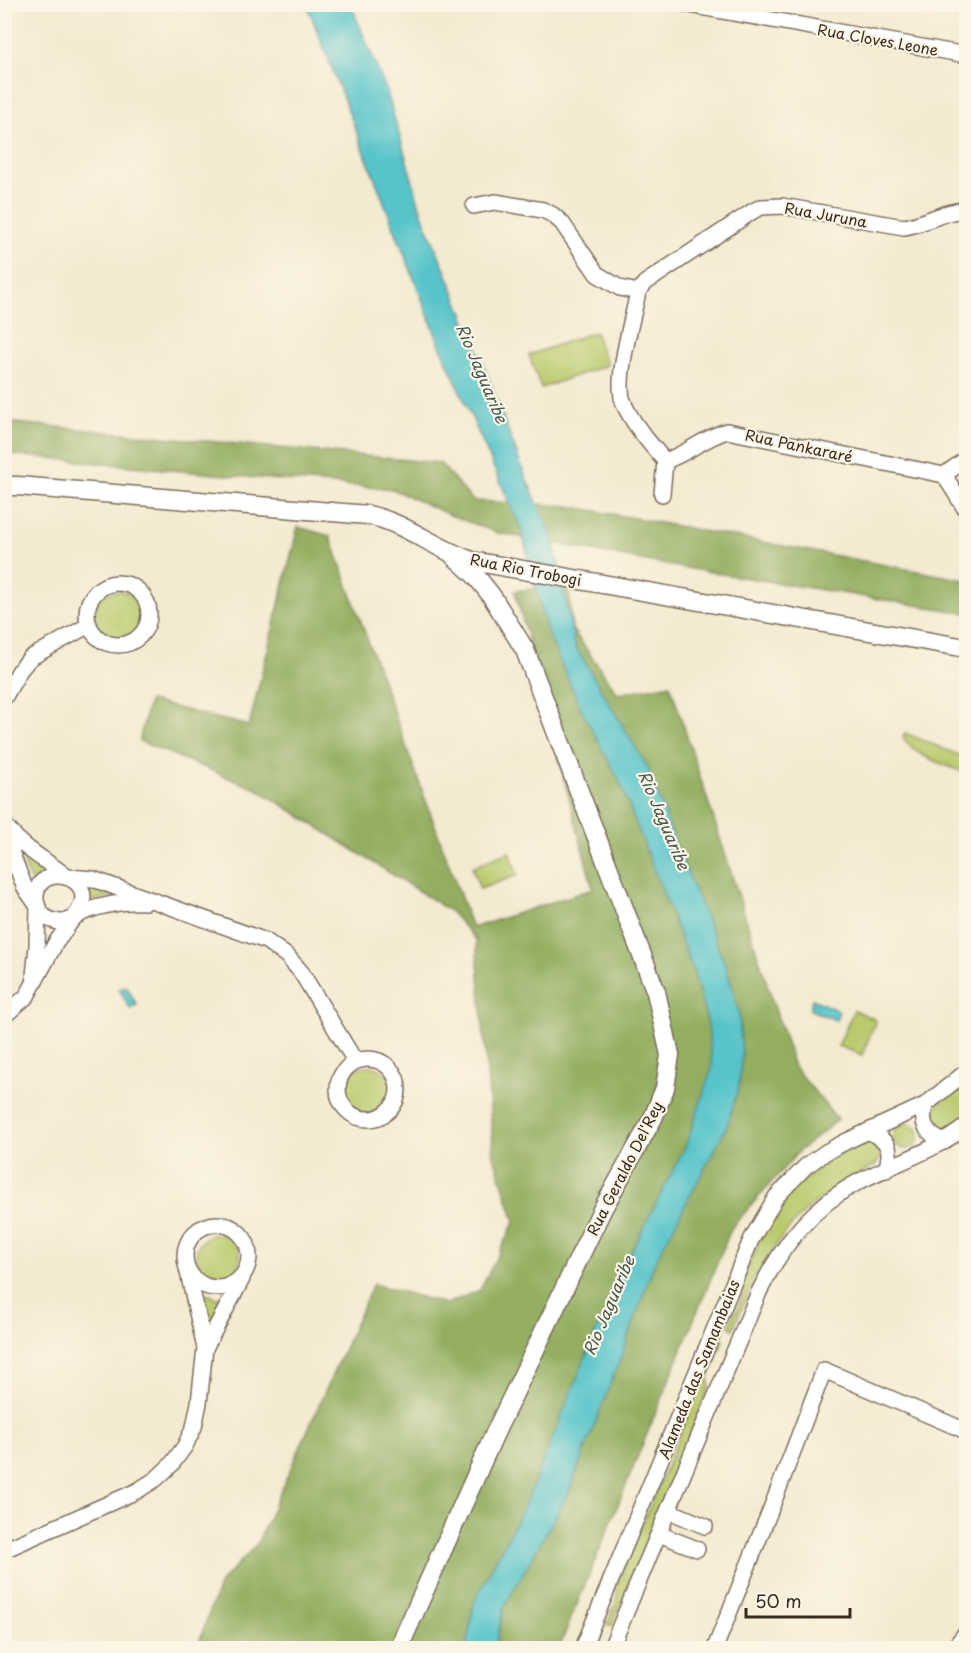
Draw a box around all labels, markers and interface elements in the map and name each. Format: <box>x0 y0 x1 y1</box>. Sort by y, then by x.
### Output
street label: Rua Cloves Leone <box>816 17 940 61</box>
street label: Rua Juruna <box>783 195 869 233</box>
water label: Rio Jaguaribe <box>451 319 515 427</box>
street label: Rua Pankararé <box>743 422 855 468</box>
street label: Rua Rio Trobogi <box>468 547 584 591</box>
water label: Rio Jaguaribe <box>633 766 697 874</box>
street label: Rua Geraldo Del'Rey <box>580 1097 668 1239</box>
water label: Rio Jaguaribe <box>576 1251 640 1359</box>
street label: Alameda das Samambaias <box>651 1275 745 1462</box>
scale bar <box>746 1581 850 1619</box>
text: 50 m <box>755 1587 802 1614</box>

